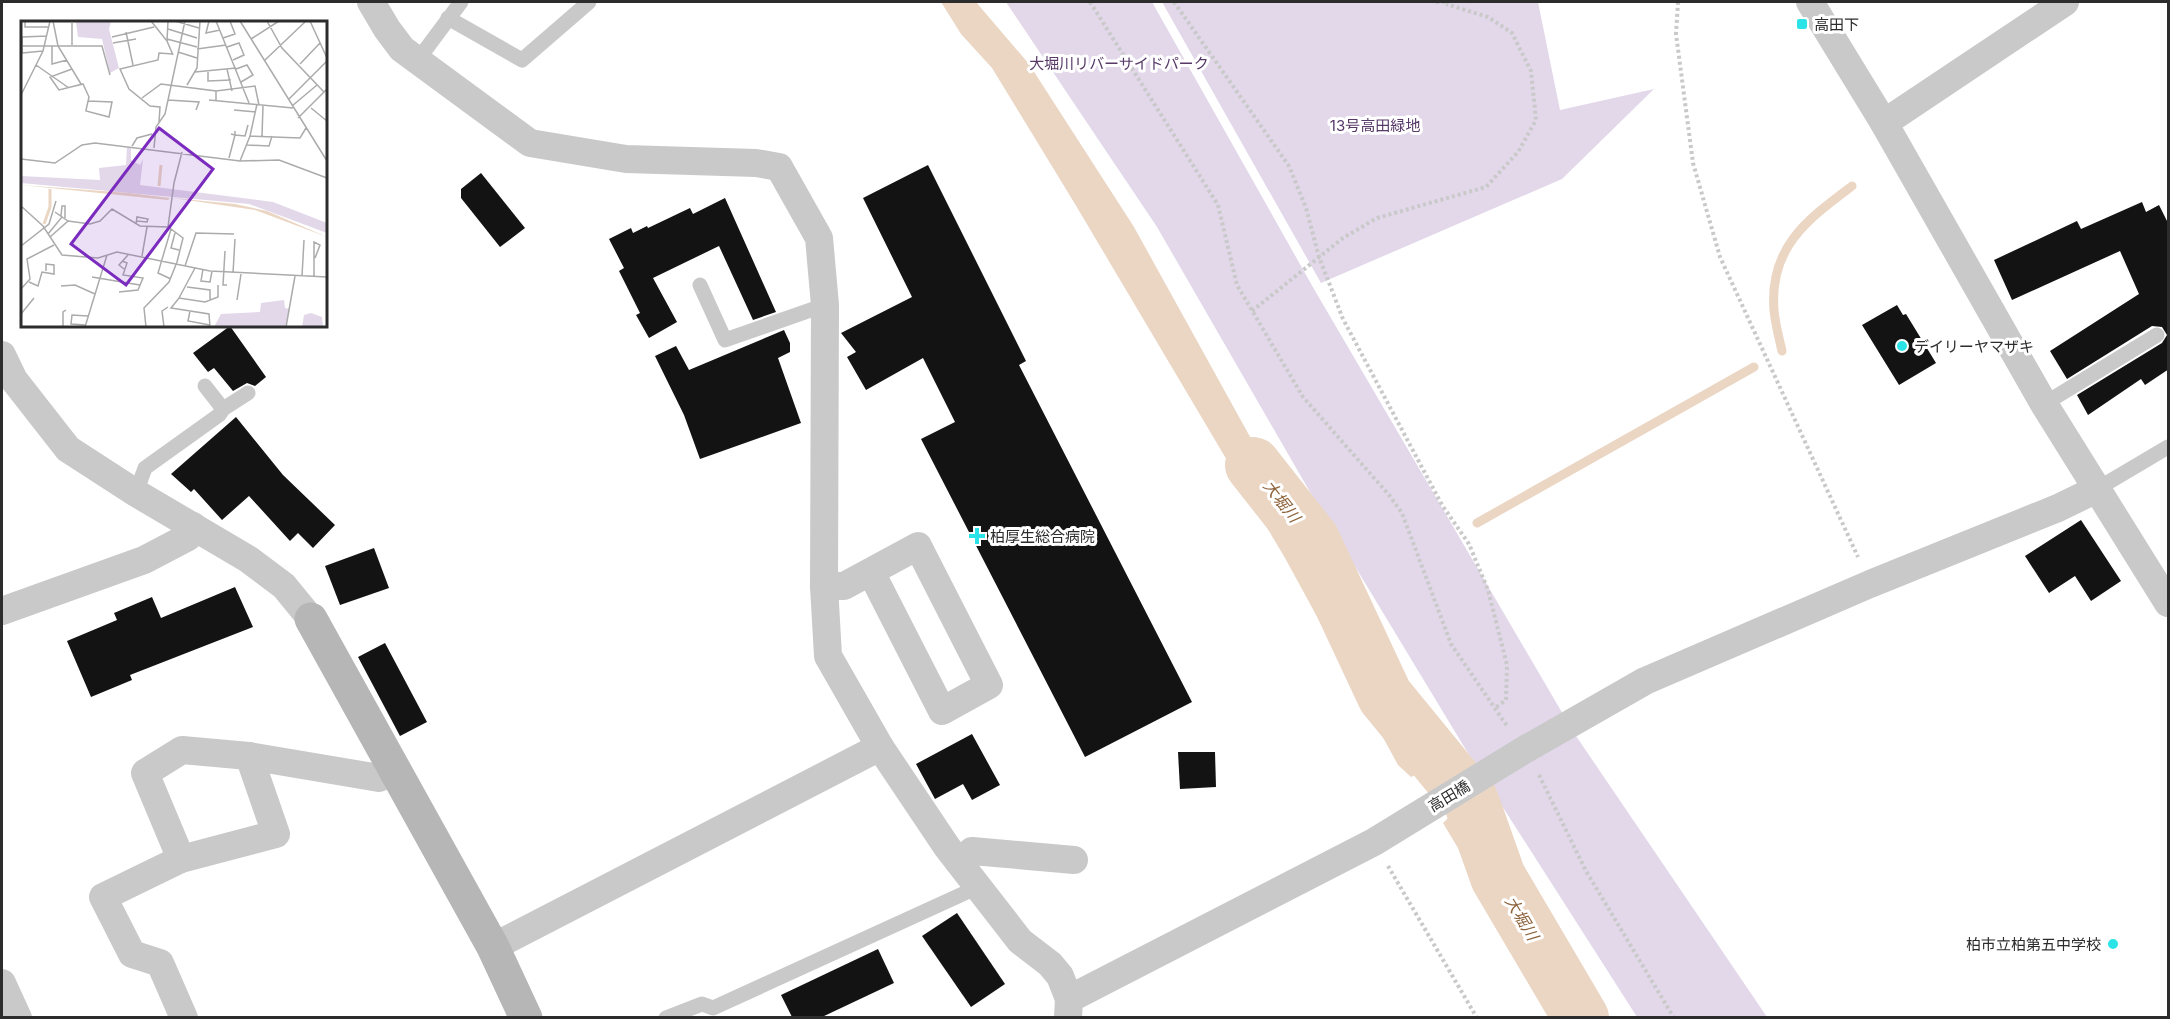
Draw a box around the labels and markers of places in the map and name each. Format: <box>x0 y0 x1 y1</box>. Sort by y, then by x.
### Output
place label: 高田下 <box>1814 15 1859 34</box>
marker: 高田下 <box>1795 17 1809 31</box>
place label: デイリーヤマザキ <box>1914 337 2034 356</box>
marker: デイリーヤマザキ <box>1895 339 1909 353</box>
marker: 柏厚生総合病院 <box>968 527 986 545</box>
place label: 柏厚生総合病院 <box>990 527 1095 546</box>
place label: 柏市立柏第五中学校 <box>1966 935 2101 954</box>
marker: 柏市立柏第五中学校 <box>2106 937 2120 951</box>

